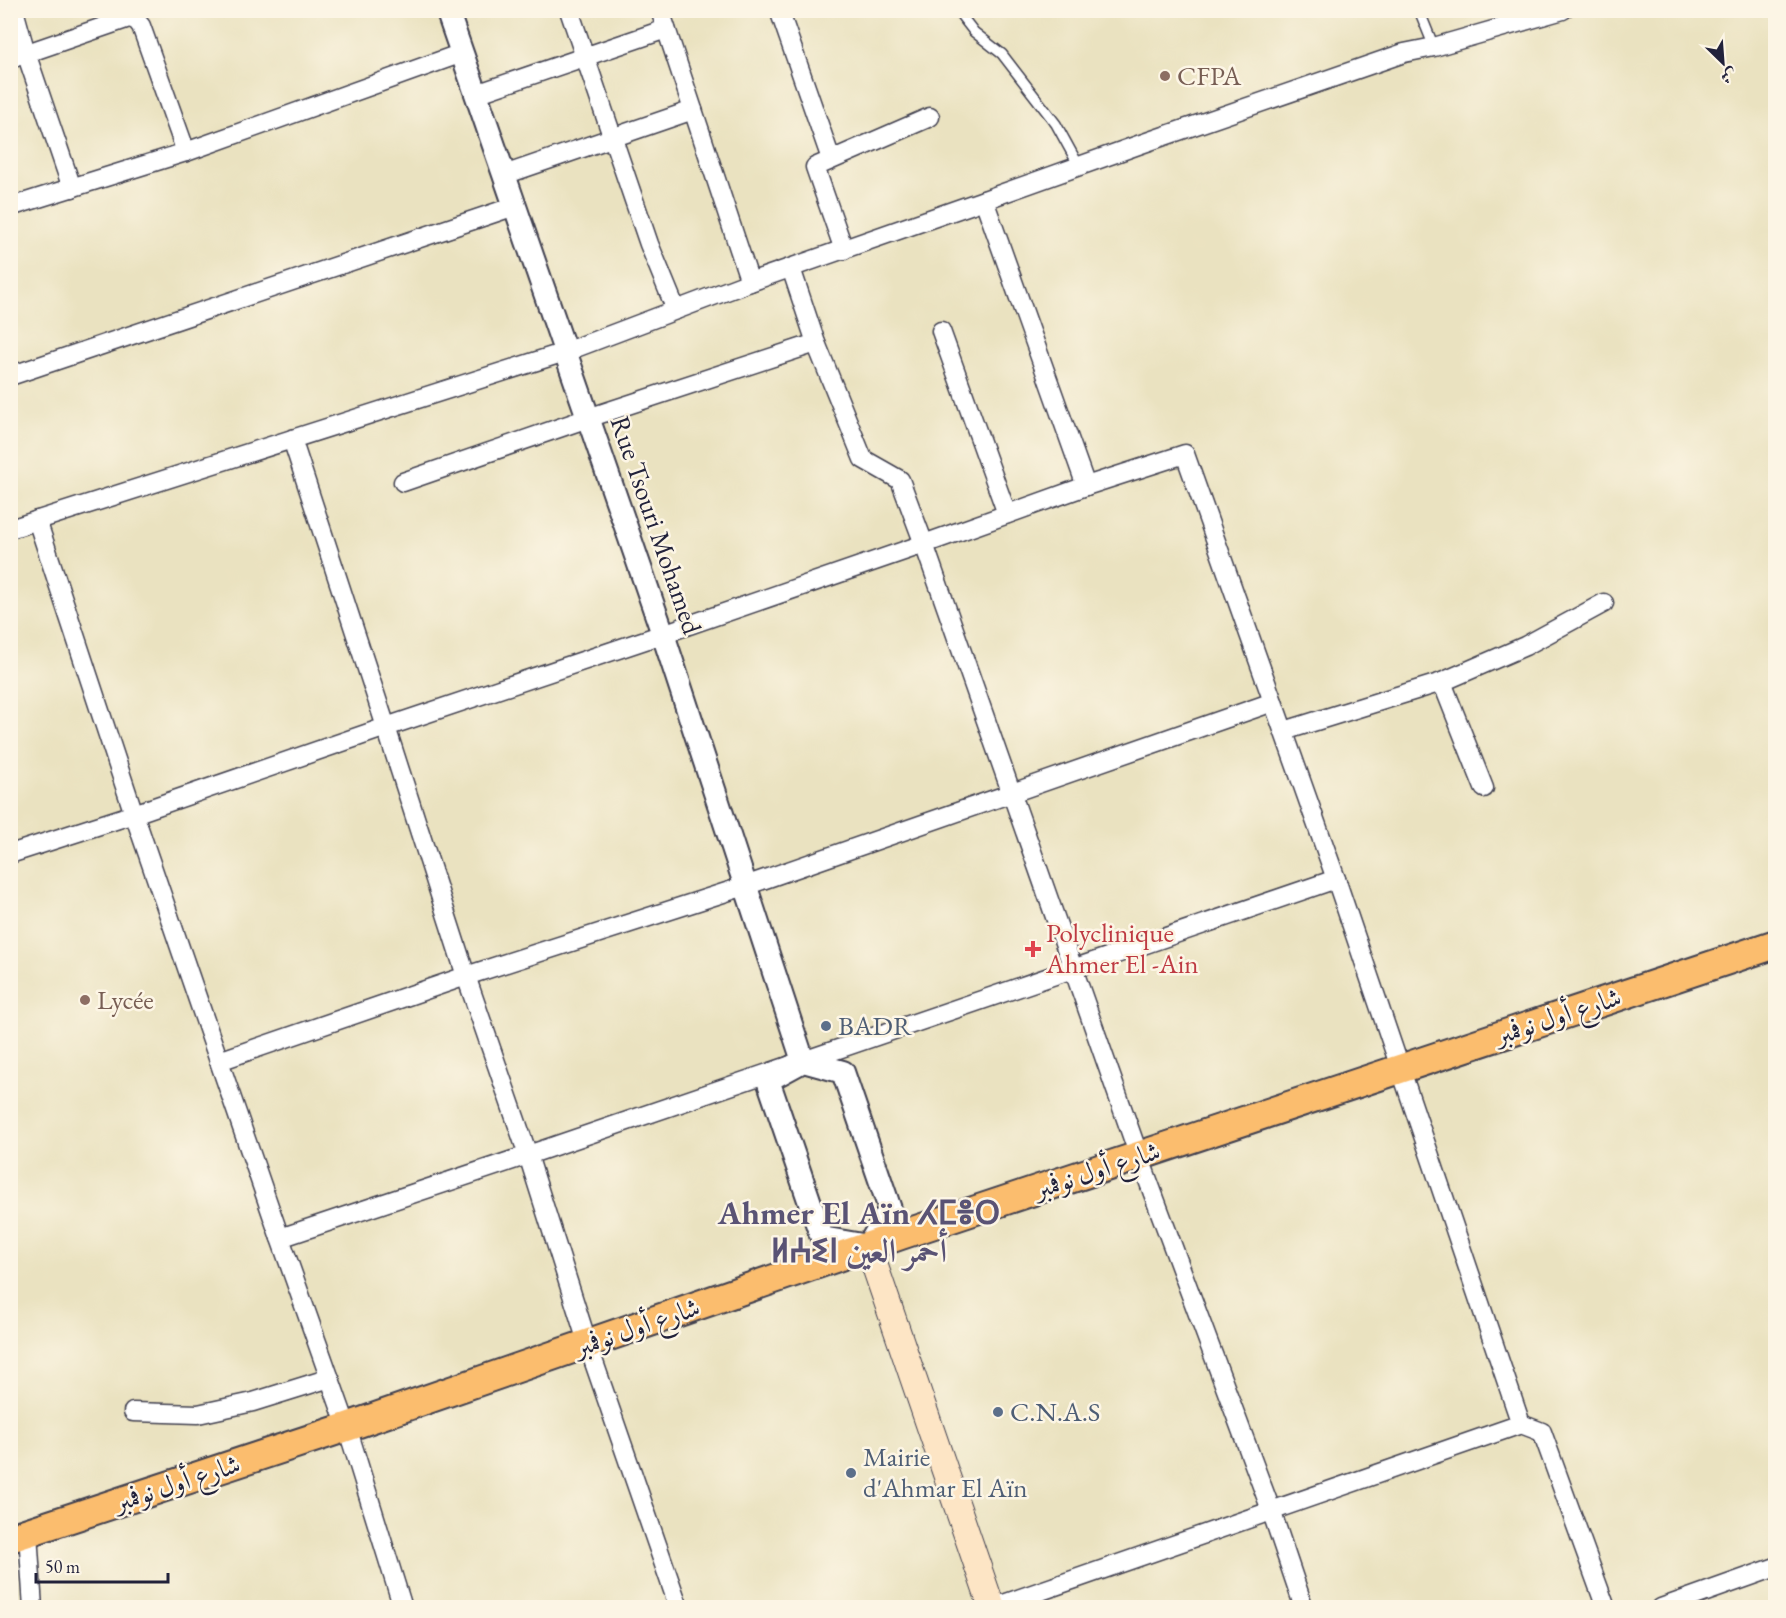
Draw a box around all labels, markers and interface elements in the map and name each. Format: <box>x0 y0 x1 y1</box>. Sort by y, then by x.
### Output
north arrow <box>1693 33 1753 93</box>
place label: CFPA <box>1177 58 1241 93</box>
text: ش <box>1717 63 1741 89</box>
marker: CFPA <box>1158 69 1172 83</box>
street label: Rue Tsouri Mohamed <box>603 411 710 639</box>
place label: Polyclinique Ahmer El -Ain <box>1045 915 1199 981</box>
marker: Polyclinique Ahmer El -Ain <box>1024 940 1042 958</box>
street label: شارع أول نوفمبر <box>1487 978 1627 1058</box>
place label: Lycée <box>97 982 154 1017</box>
marker: Lycée <box>78 993 92 1007</box>
place label: BADR <box>838 1008 913 1043</box>
marker: BADR <box>819 1019 833 1033</box>
street label: شارع أول نوفمبر <box>1026 1132 1166 1212</box>
district label: Ahmer El Aïn ⵃⵎⴻⵔ ⵍⵄⵉⵏ أحمر العين <box>717 1191 1000 1272</box>
street label: شارع أول نوفمبر <box>566 1288 706 1370</box>
place label: C.N.A.S <box>1010 1394 1100 1429</box>
marker: C.N.A.S <box>991 1405 1005 1419</box>
place label: Mairie d'Ahmar El Aïn <box>863 1439 1028 1505</box>
street label: شارع أول نوفمبر <box>106 1445 246 1525</box>
marker: Mairie d'Ahmar El Aïn <box>844 1466 858 1480</box>
scale bar <box>36 1546 168 1584</box>
text: 50 m <box>45 1555 80 1578</box>

